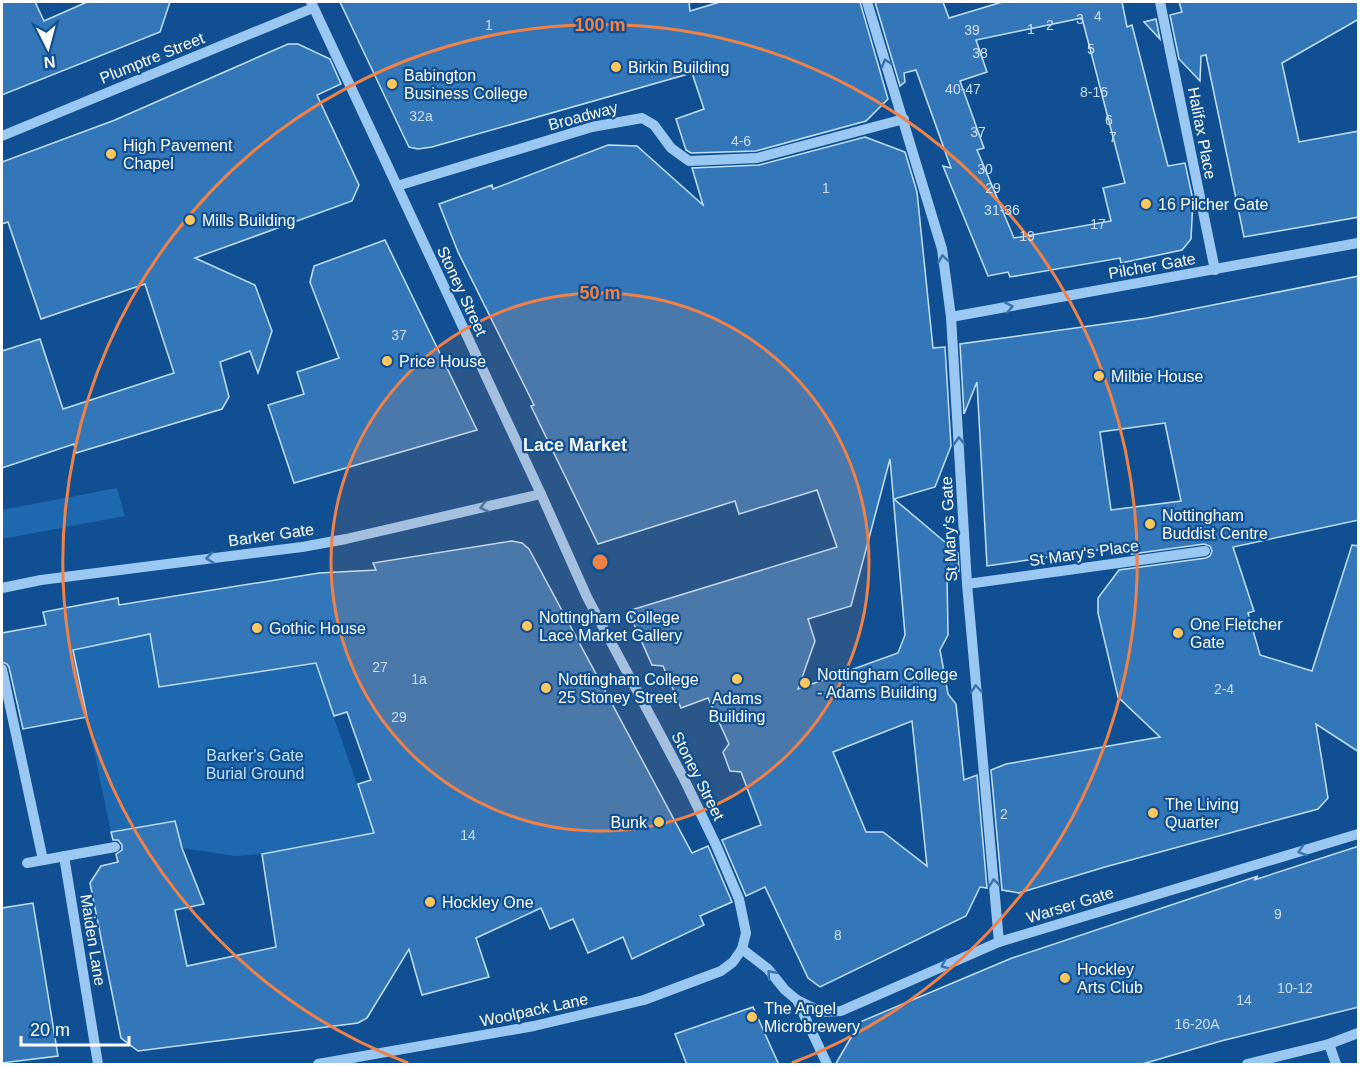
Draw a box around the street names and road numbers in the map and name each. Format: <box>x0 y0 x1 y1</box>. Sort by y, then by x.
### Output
street label: Plumptre Street <box>97 29 207 87</box>
street label: Halifax Place <box>1185 86 1219 181</box>
street label: Broadway <box>546 99 620 133</box>
street label: Stoney Street <box>434 243 490 339</box>
street label: Pilcher Gate <box>1107 250 1197 282</box>
street label: St Mary's Gate <box>938 476 960 582</box>
street label: Barker Gate <box>227 521 315 549</box>
street label: St Mary's Place <box>1028 537 1140 569</box>
street label: Stoney Street <box>668 729 728 824</box>
street label: Warser Gate <box>1024 884 1116 926</box>
street label: Maiden Lane <box>77 893 109 987</box>
street label: Woolpack Lane <box>478 990 590 1030</box>

